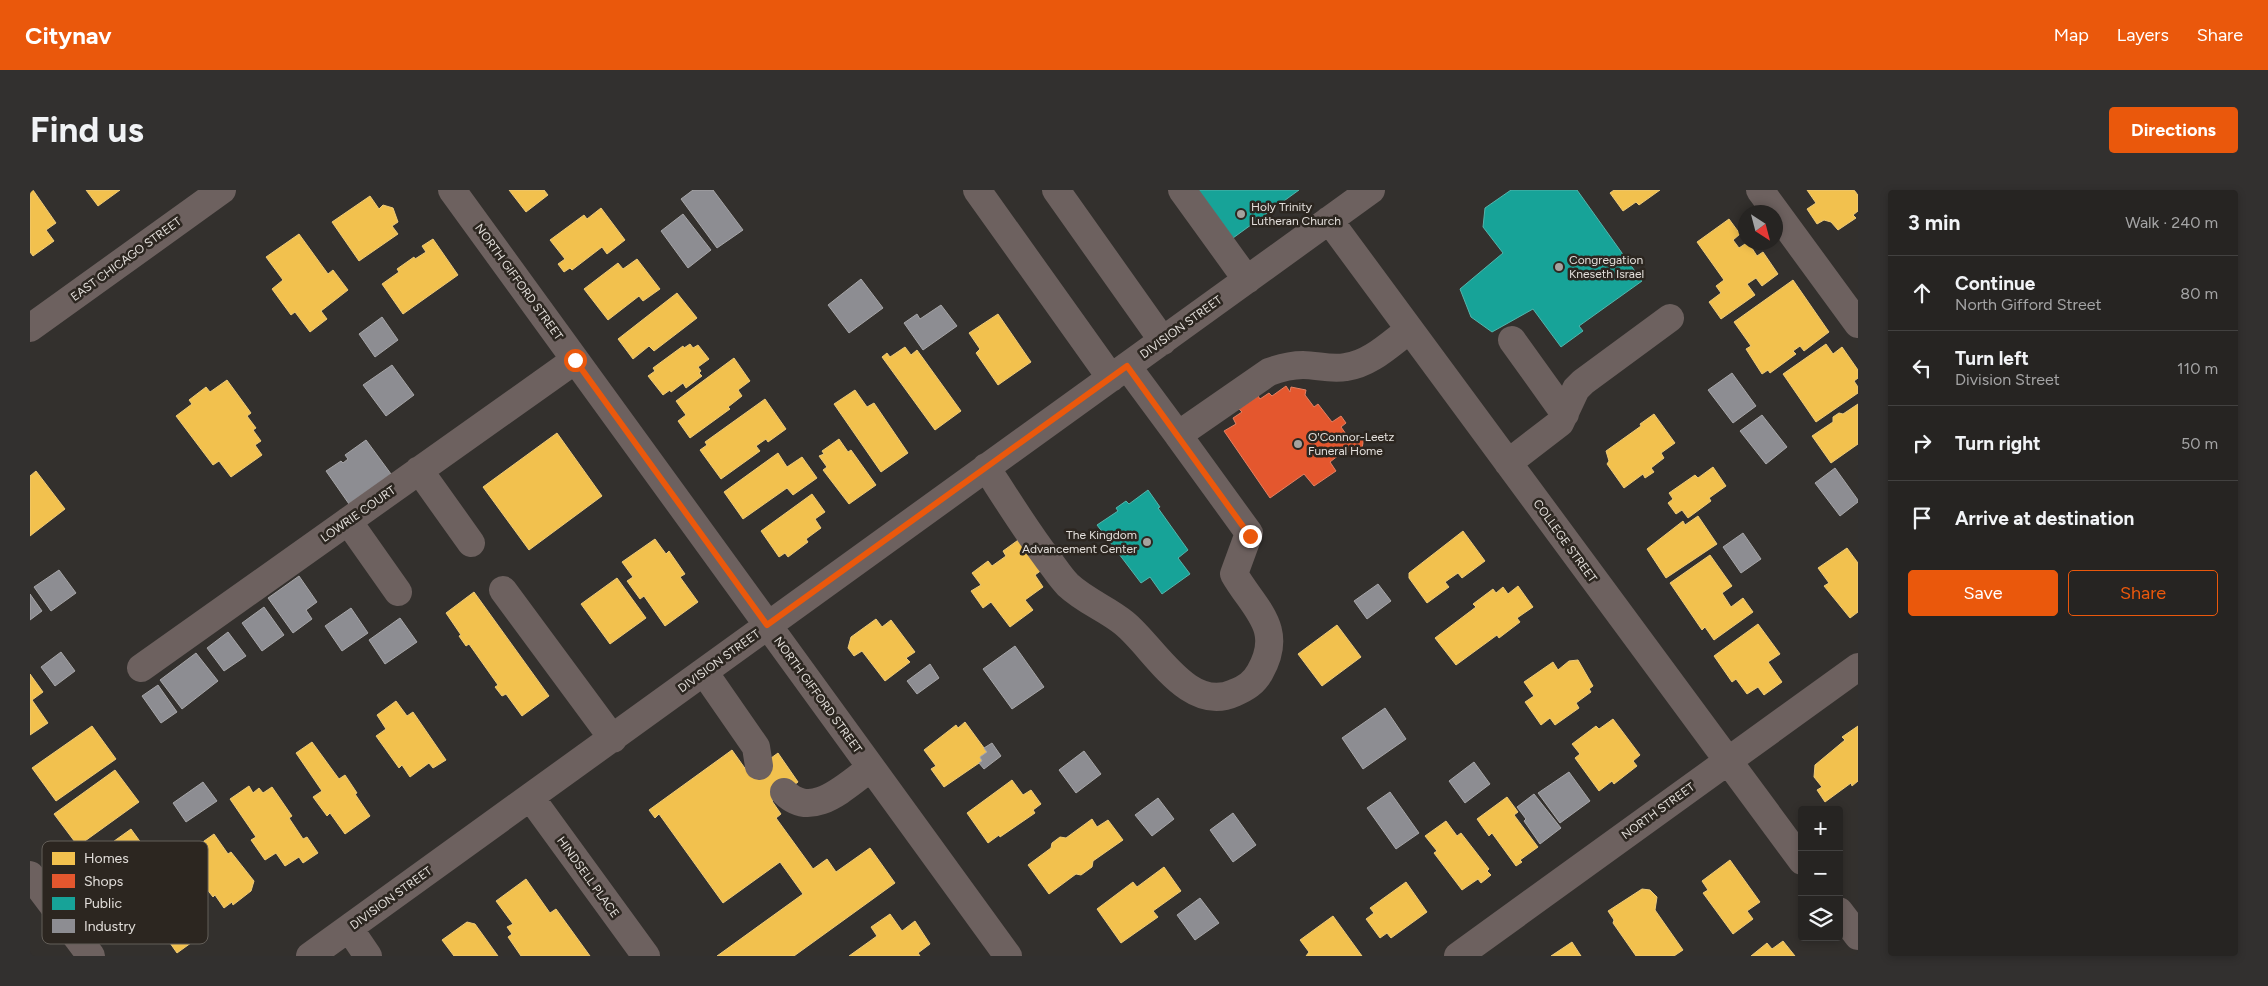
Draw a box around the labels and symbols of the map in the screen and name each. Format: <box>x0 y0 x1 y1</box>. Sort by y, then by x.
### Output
place label: Holy Trinity Lutheran Church <box>1251 200 1341 228</box>
north arrow <box>1738 205 1783 250</box>
marker: Holy Trinity Lutheran Church <box>1235 208 1247 220</box>
street label: EAST CHICAGO STREET <box>68 214 184 304</box>
street label: NORTH GIFFORD STREET <box>472 221 566 343</box>
place label: Congregation Kneseth Israel <box>1569 253 1644 281</box>
marker: Congregation Kneseth Israel <box>1553 261 1565 273</box>
street label: DIVISION STREET <box>1137 292 1225 361</box>
route start <box>564 349 587 372</box>
place label: O'Connor-Leetz Funeral Home <box>1308 430 1395 458</box>
marker: O'Connor-Leetz Funeral Home <box>1292 438 1304 450</box>
street label: LOWRIE COURT <box>318 483 398 545</box>
street label: COLLEGE STREET <box>1530 497 1600 585</box>
route end <box>1239 525 1262 548</box>
place label: The Kingdom Advancement Center <box>1022 528 1137 556</box>
marker: The Kingdom Advancement Center <box>1141 536 1153 548</box>
street label: DIVISION STREET <box>675 626 763 695</box>
street label: NORTH GIFFORD STREET <box>771 634 865 756</box>
street label: NORTH STREET <box>1619 780 1698 842</box>
street label: HINDSELL PLACE <box>554 834 622 920</box>
legend <box>42 841 208 944</box>
text: Homes <box>84 850 129 867</box>
street label: DIVISION STREET <box>347 863 435 932</box>
text: Shops <box>84 873 123 890</box>
text: Public <box>84 895 122 912</box>
text: Industry <box>84 918 136 935</box>

